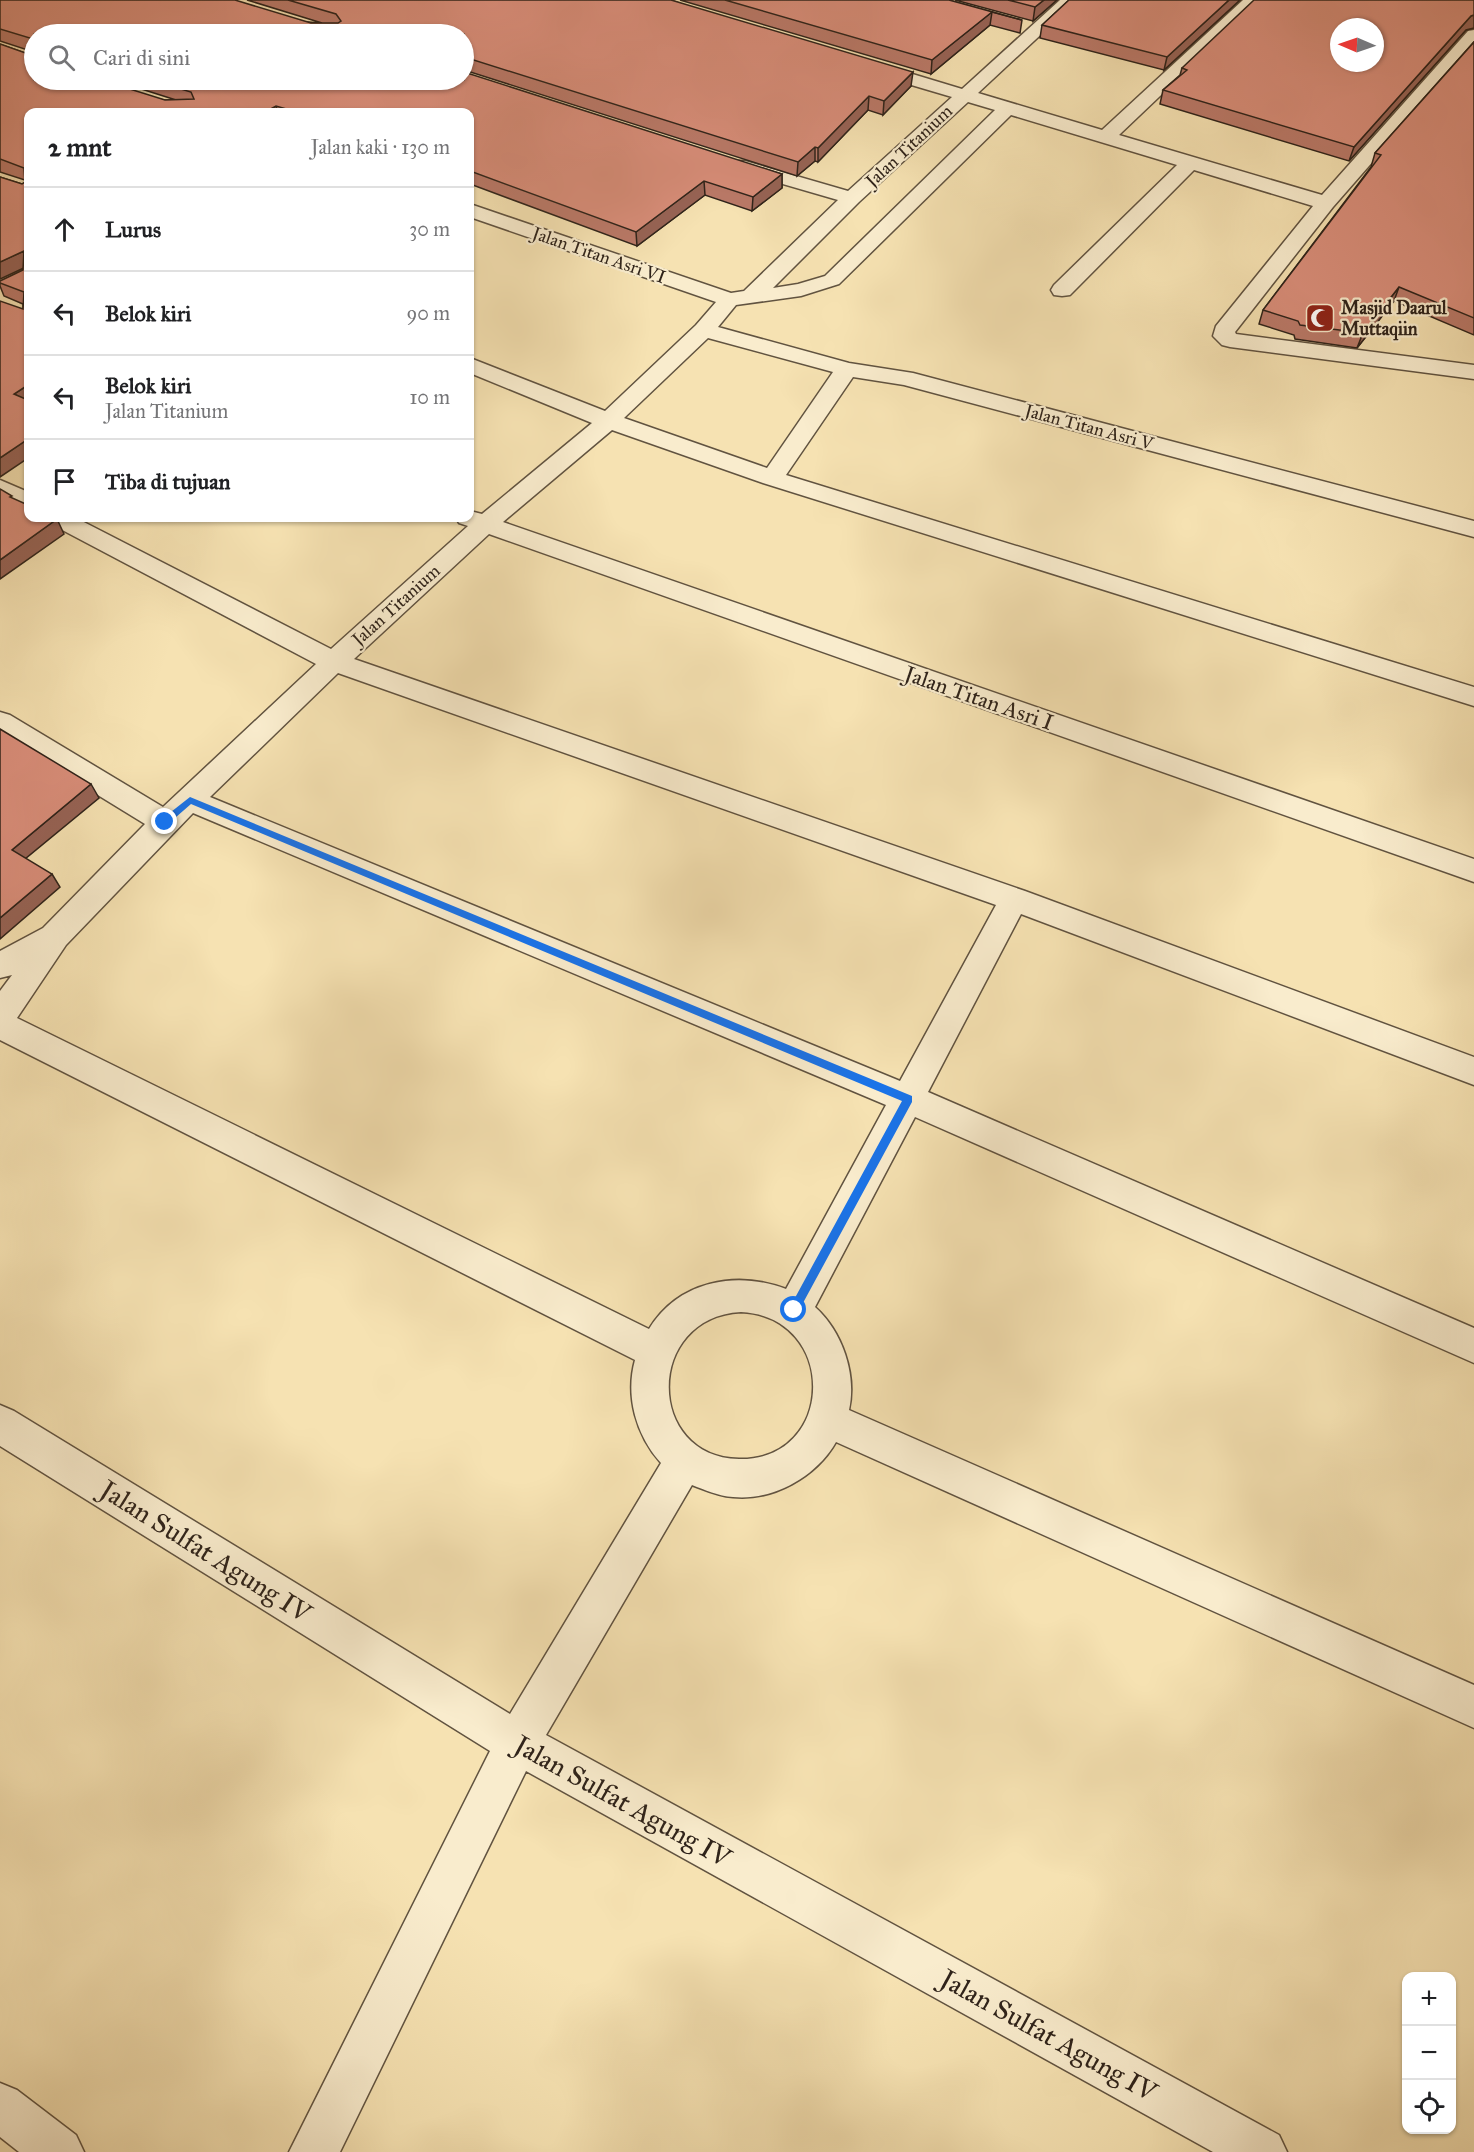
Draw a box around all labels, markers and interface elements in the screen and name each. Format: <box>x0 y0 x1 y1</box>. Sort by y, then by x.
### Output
north arrow <box>1330 18 1384 72</box>
search box <box>24 24 474 90</box>
icon: search <box>45 41 78 74</box>
text: Cari di sini <box>93 44 190 71</box>
street label: Jalan Titanium <box>859 100 958 194</box>
text: 2 mnt <box>48 131 111 163</box>
text: Jalan kaki · 130 m <box>311 135 450 159</box>
icon: ahead <box>48 213 81 246</box>
text: Lurus <box>105 216 161 243</box>
text: 30 m <box>409 217 450 241</box>
street label: Jalan Titan Asri VI <box>527 221 669 289</box>
icon: left <box>48 297 81 330</box>
place label: Masjid Daarul Muttaqiin <box>1341 297 1448 341</box>
text: Belok kiri <box>105 300 191 327</box>
text: 90 m <box>407 301 450 325</box>
mosque icon: Masjid Daarul Muttaqiin <box>1304 302 1336 334</box>
text: Belok kiri <box>105 372 191 399</box>
icon: left <box>48 381 81 414</box>
text: 10 m <box>409 385 450 409</box>
text: Jalan Titanium <box>105 399 228 423</box>
street label: Jalan Titan Asri V <box>1020 399 1157 456</box>
icon: arrive <box>48 465 81 498</box>
text: Tiba di tujuan <box>105 468 230 495</box>
street label: Jalan Titanium <box>346 560 445 652</box>
street label: Jalan Titan Asri I <box>899 659 1057 736</box>
route end <box>151 808 177 834</box>
route start <box>780 1296 806 1322</box>
street label: Jalan Sulfat Agung IV <box>91 1471 319 1631</box>
street label: Jalan Sulfat Agung IV <box>506 1726 738 1876</box>
street label: Jalan Sulfat Agung IV <box>932 1960 1164 2110</box>
map controls <box>1402 1972 1456 2134</box>
button: + <box>1402 1972 1456 2026</box>
button: − <box>1402 2026 1456 2080</box>
button: locate <box>1402 2080 1456 2134</box>

